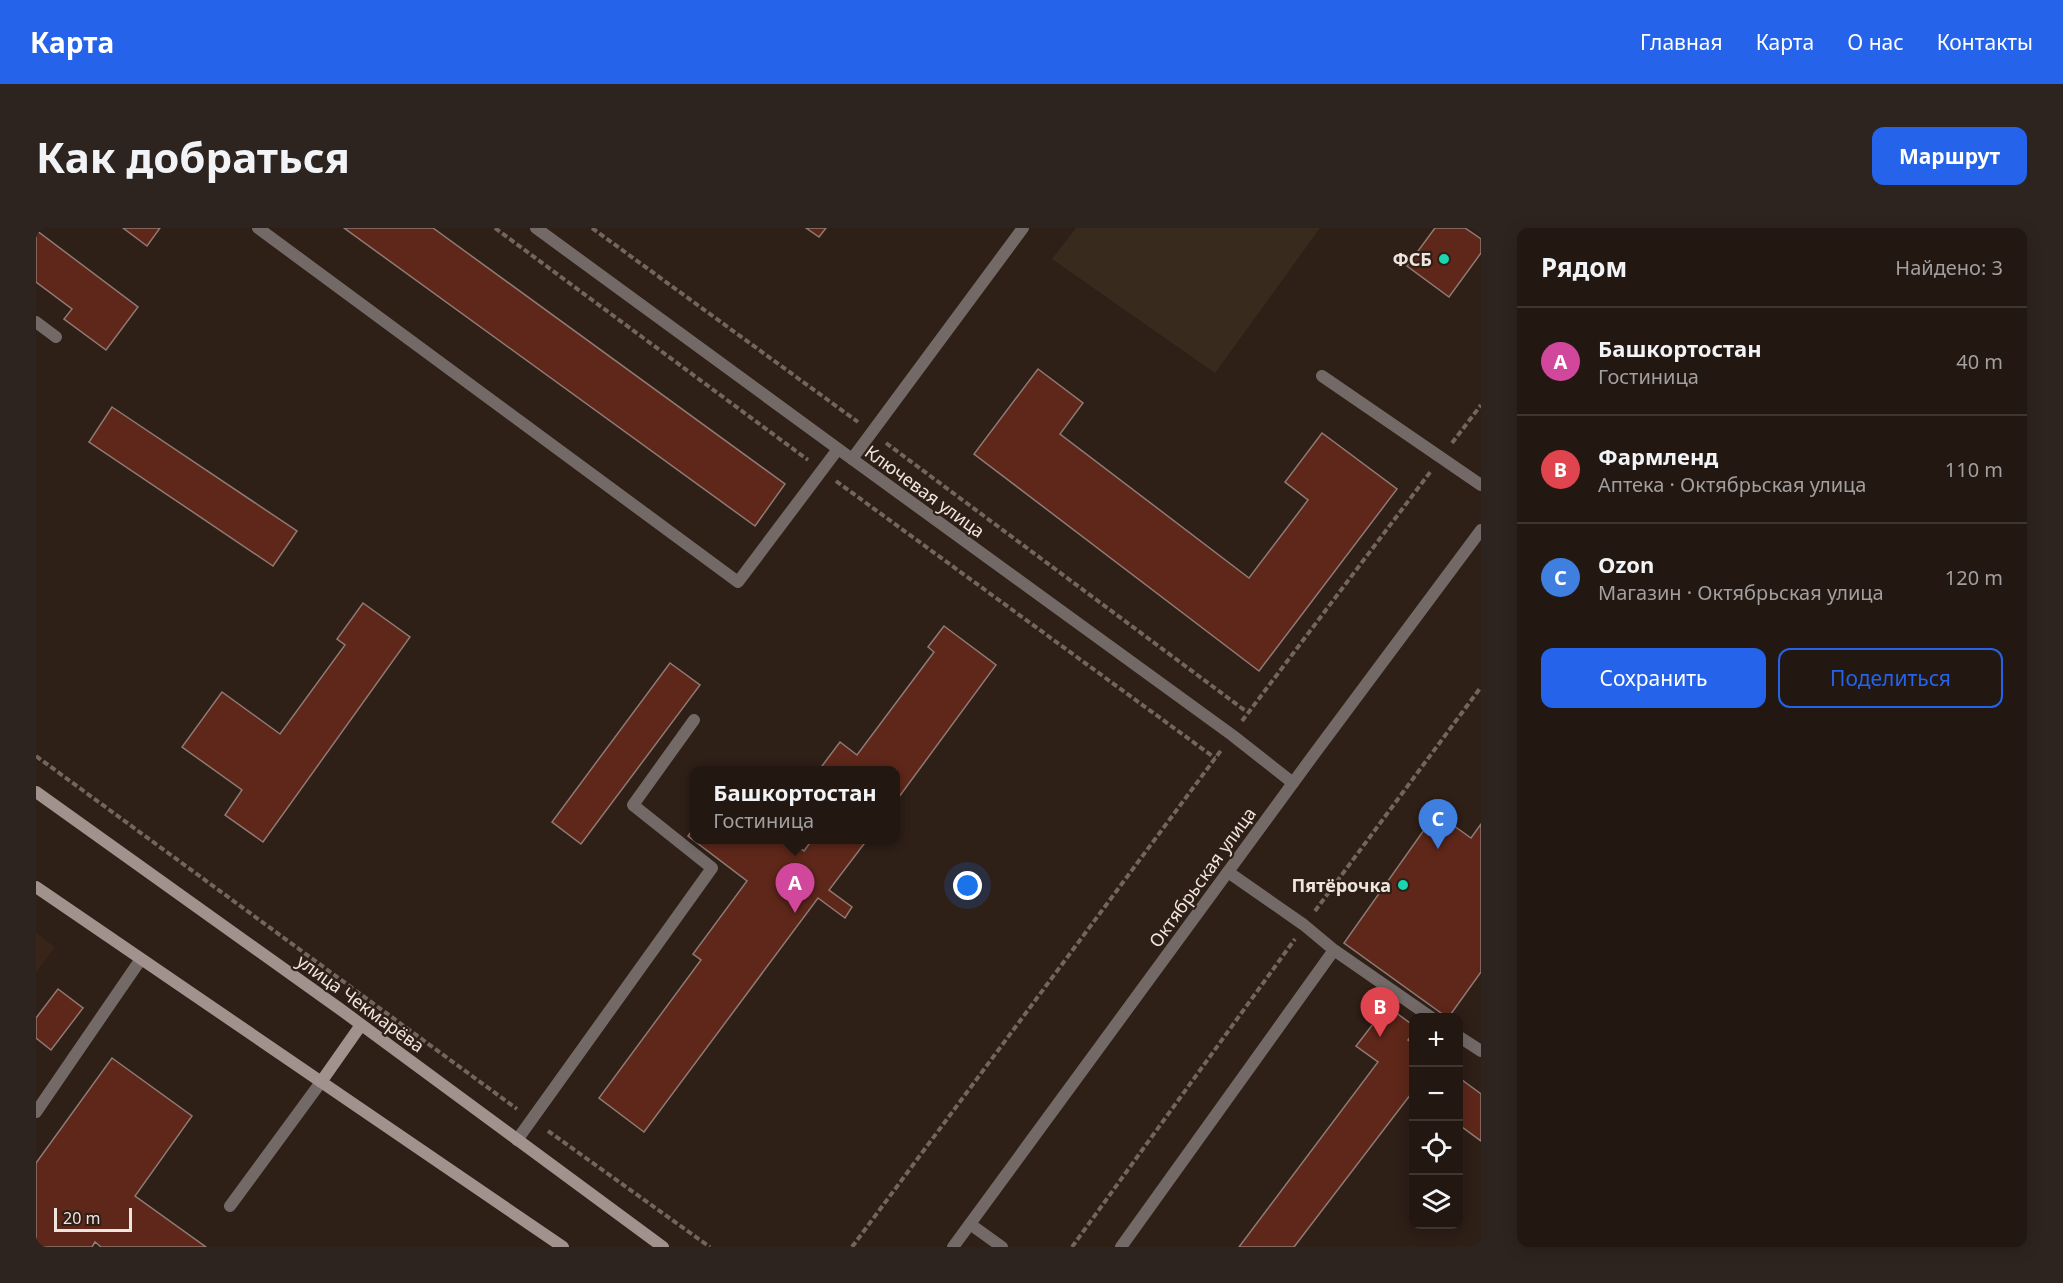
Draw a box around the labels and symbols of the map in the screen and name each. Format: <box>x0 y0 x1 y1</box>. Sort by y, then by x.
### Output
place label: ФСБ <box>1392 247 1432 271</box>
marker: ФСБ <box>1437 252 1451 266</box>
street label: Ключевая улица <box>860 439 990 543</box>
pin: C <box>1418 800 1458 849</box>
street label: Октябрьская улица <box>1143 802 1261 952</box>
pin: A <box>776 864 814 913</box>
your location <box>953 871 982 900</box>
place label: Пятёрочка <box>1292 873 1391 897</box>
marker: Пятёрочка <box>1396 878 1410 892</box>
street label: улица Чекмарёва <box>292 949 430 1057</box>
pin: B <box>1360 988 1400 1037</box>
scale bar <box>54 1205 132 1232</box>

